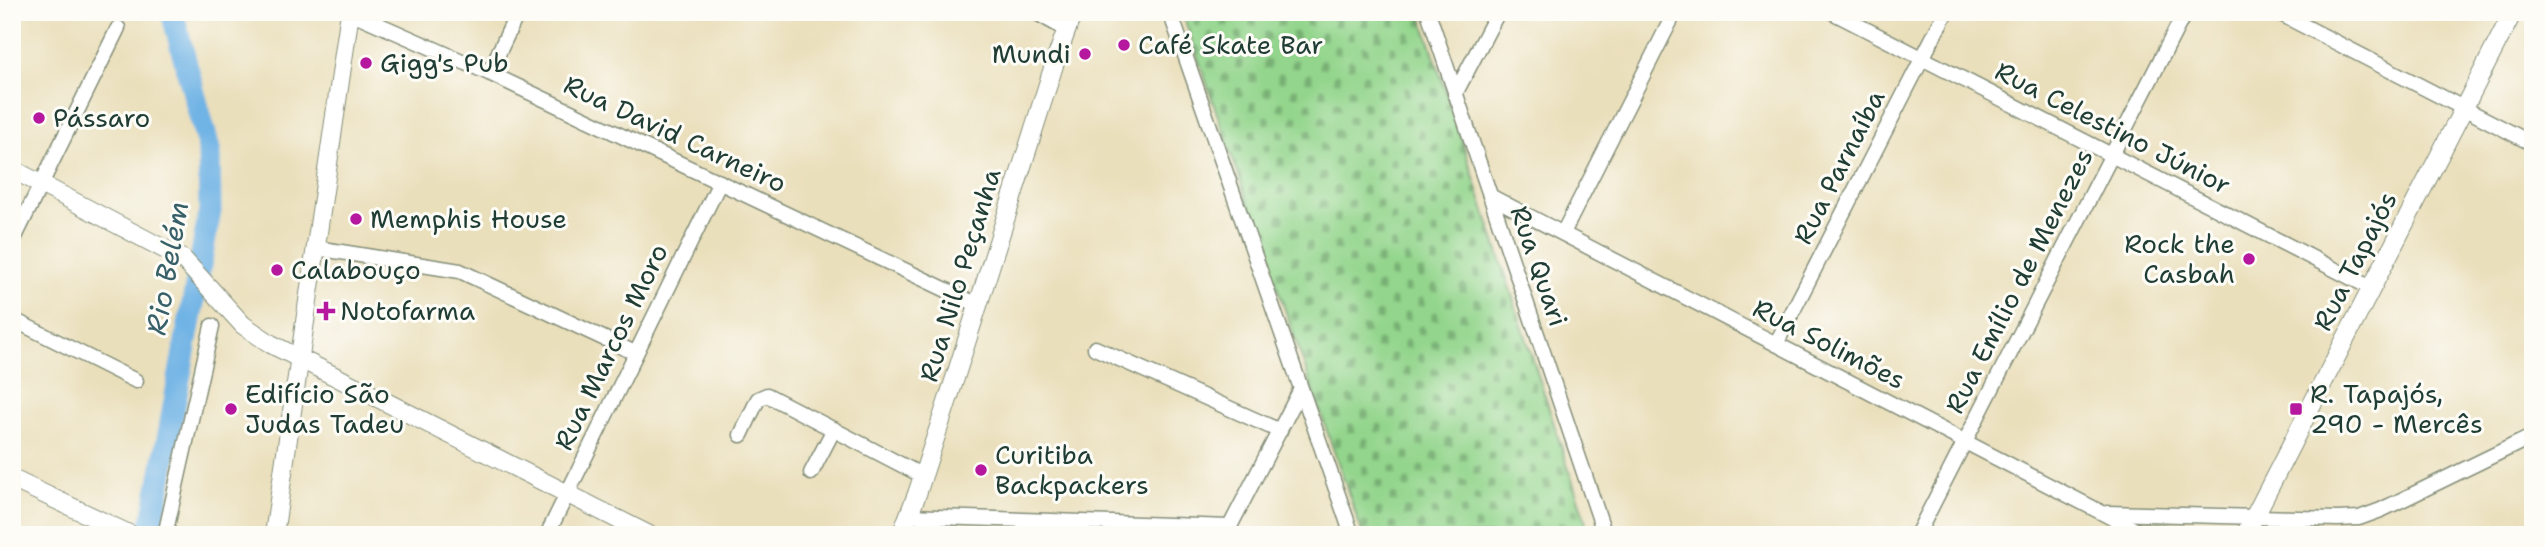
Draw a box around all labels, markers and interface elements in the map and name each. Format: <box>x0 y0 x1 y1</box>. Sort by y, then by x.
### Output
place label: Café Skate Bar <box>1138 27 1323 62</box>
place label: Mundi <box>992 36 1071 71</box>
marker: Café Skate Bar <box>1116 37 1132 53</box>
place label: Gigg's Pub <box>380 45 509 80</box>
marker: Mundi <box>1077 46 1093 62</box>
street label: Rua Celestino Júnior <box>1989 53 2237 202</box>
marker: Gigg's Pub <box>358 55 374 71</box>
street label: Rua David Carneiro <box>558 67 792 200</box>
street label: Rua Parnaíba <box>1785 84 1892 250</box>
place label: Pássaro <box>53 100 150 135</box>
marker: Pássaro <box>31 110 47 126</box>
street label: Rua Emílio de Menezes <box>1936 142 2101 419</box>
street label: Rua Nilo Peçanha <box>910 164 1009 386</box>
street label: Rua Tapajós <box>2304 185 2405 336</box>
water label: Rio Belém <box>137 198 197 338</box>
place label: Memphis House <box>370 201 567 236</box>
street label: Rua Quari <box>1503 201 1576 331</box>
marker: Memphis House <box>348 211 364 227</box>
place label: Rock the Casbah <box>2124 226 2235 291</box>
street label: Rua Marcos Moro <box>545 238 676 456</box>
marker: Rock the Casbah <box>2241 251 2257 267</box>
place label: Calabouço <box>291 252 421 287</box>
marker: Calabouço <box>269 262 285 278</box>
street label: Rua Solimões <box>1747 290 1911 397</box>
place label: Notofarma <box>340 293 475 328</box>
marker: Notofarma <box>318 303 334 319</box>
place label: Edifício São Judas Tadeu <box>245 376 404 441</box>
place label: R. Tapajós, 290 - Mercês <box>2310 376 2483 441</box>
marker: Edifício São Judas Tadeu <box>223 401 239 417</box>
marker: R. Tapajós, 290 - Mercês <box>2288 401 2304 417</box>
place label: Curitiba Backpackers <box>995 437 1149 502</box>
marker: Curitiba Backpackers <box>973 462 989 478</box>

